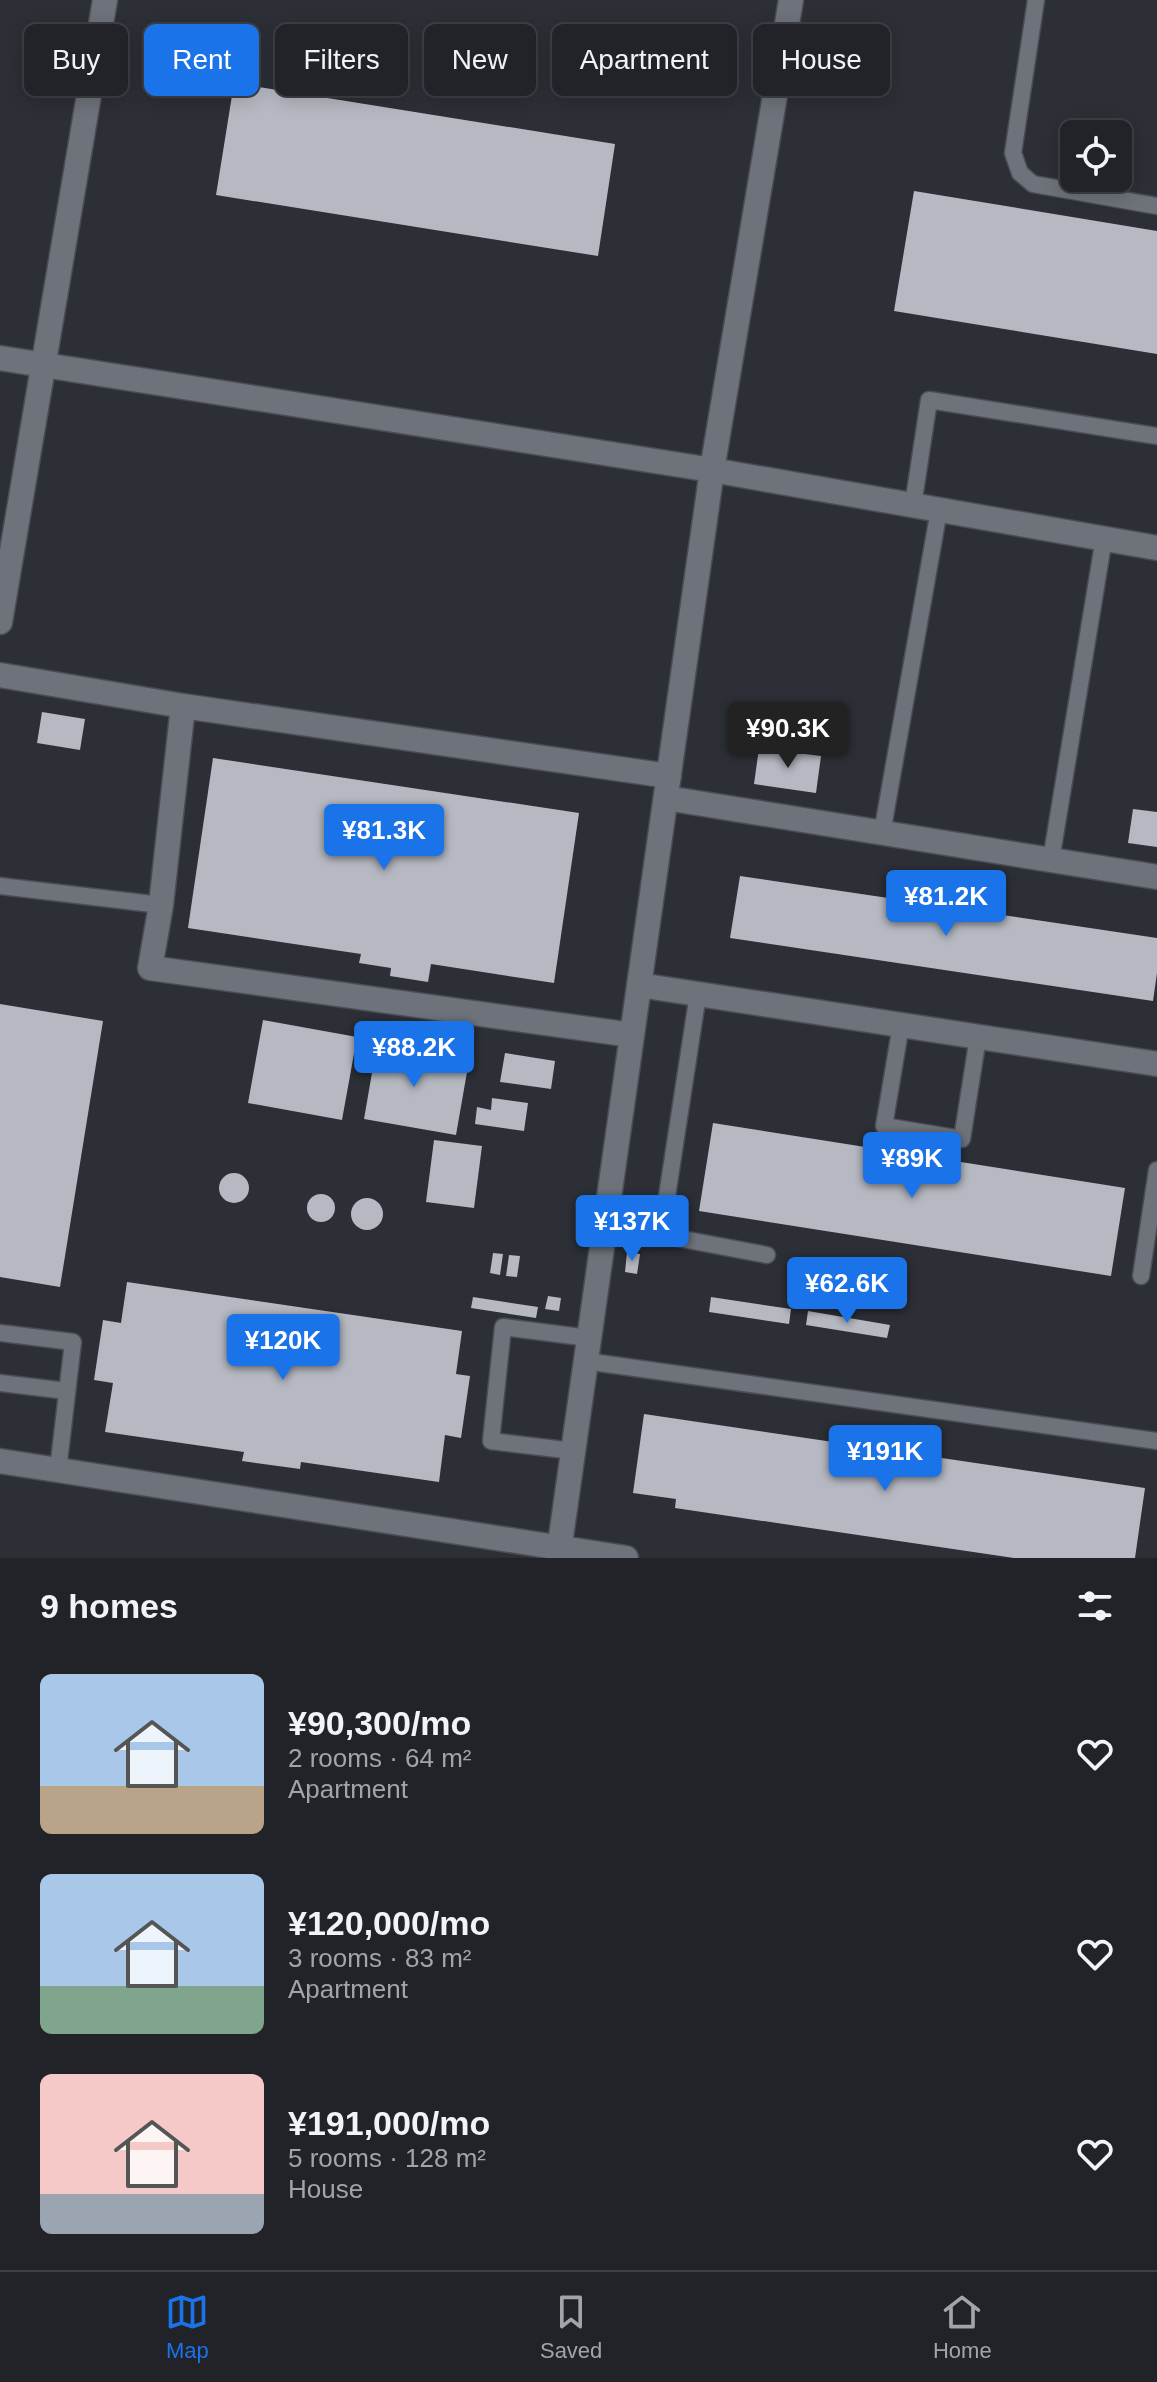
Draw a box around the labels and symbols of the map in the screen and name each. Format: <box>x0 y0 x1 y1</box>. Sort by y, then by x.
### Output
pin: ¥90.3K <box>723 702 853 770</box>
pin: ¥81.3K <box>319 804 449 872</box>
pin: ¥81.2K <box>881 870 1011 938</box>
pin: ¥88.2K <box>349 1021 479 1089</box>
pin: ¥89K <box>865 1132 959 1200</box>
pin: ¥137K <box>576 1195 688 1263</box>
pin: ¥62.6K <box>782 1257 912 1325</box>
pin: ¥120K <box>227 1314 339 1382</box>
pin: ¥191K <box>829 1425 941 1493</box>

